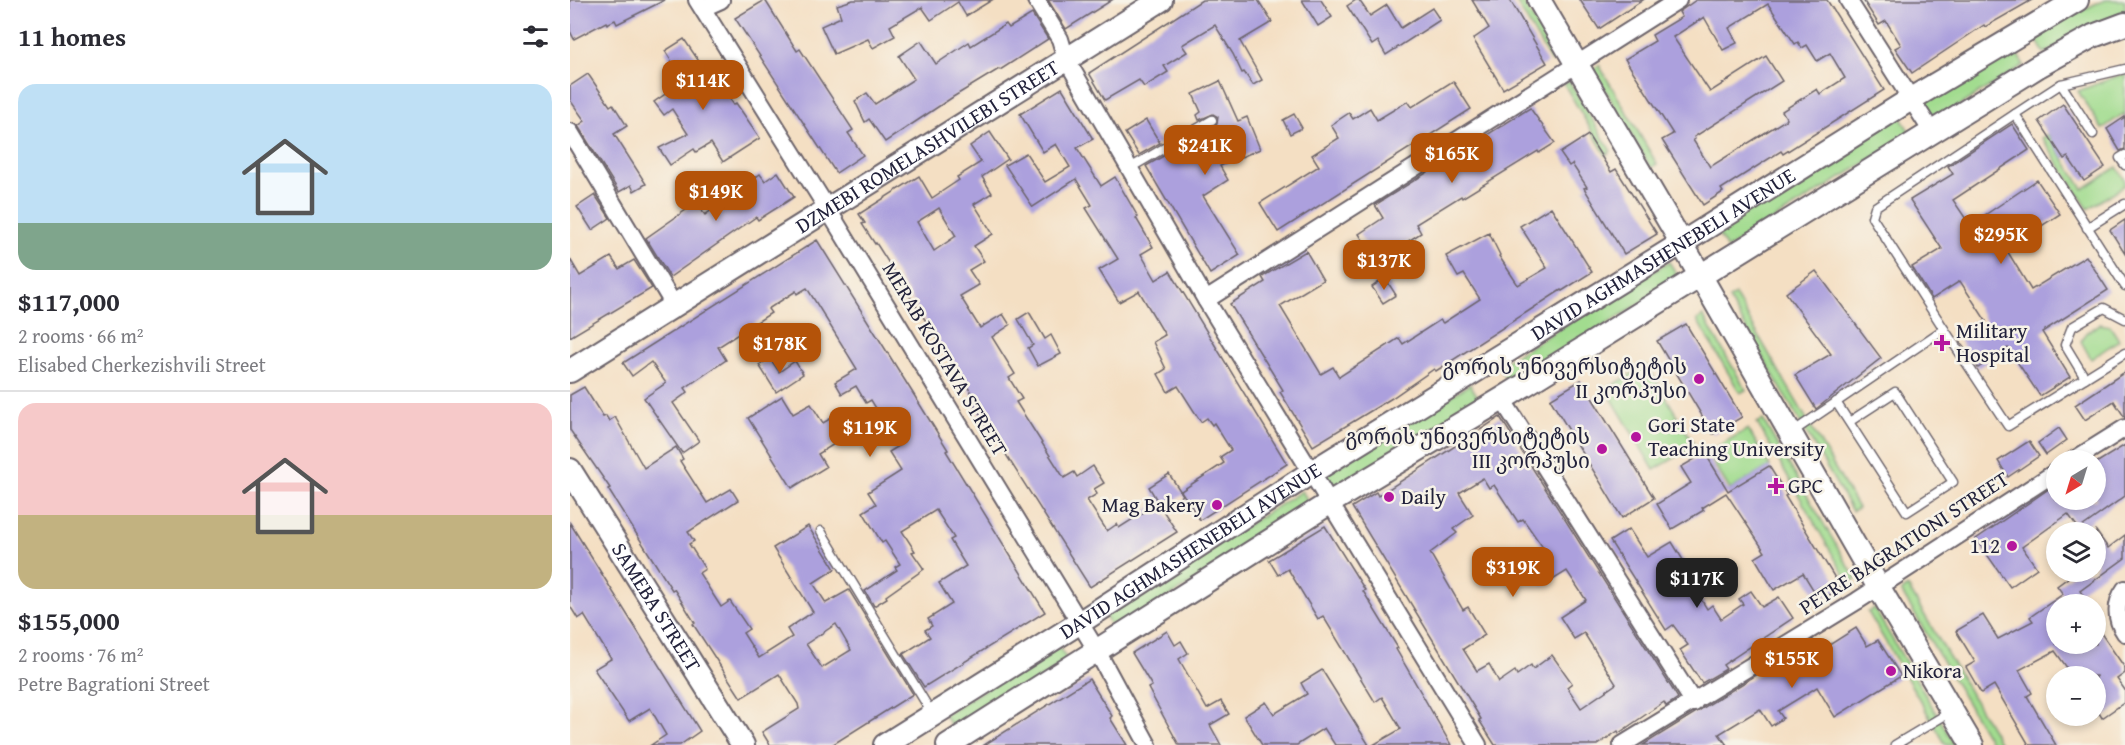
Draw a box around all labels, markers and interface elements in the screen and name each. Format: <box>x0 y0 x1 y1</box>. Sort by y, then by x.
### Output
text: 11 homes <box>18 17 126 56</box>
icon: filters <box>519 20 552 53</box>
street label: DZMEBI ROMELASHVILEBI STREET <box>789 52 1065 241</box>
pin: $114K <box>661 60 745 111</box>
text: $114K <box>676 65 730 94</box>
icon: home <box>231 123 339 231</box>
pin: $241K <box>1163 125 1247 176</box>
text: $241K <box>1178 130 1232 159</box>
pin: $165K <box>1410 133 1494 184</box>
text: $165K <box>1425 138 1479 167</box>
street label: DAVID AGHMASHENEBELI AVENUE <box>1525 159 1801 348</box>
pin: $149K <box>674 171 758 222</box>
text: $149K <box>689 176 743 205</box>
pin: $295K <box>1959 214 2043 265</box>
text: $295K <box>1974 219 2028 248</box>
pin: $137K <box>1342 240 1426 291</box>
text: $137K <box>1357 245 1411 274</box>
street label: MERAB KOSTAVA STREET <box>875 256 1016 462</box>
text: $117,000 <box>18 282 120 321</box>
place label: Military Hospital <box>1956 315 2030 370</box>
text: 2 rooms · 66 m² <box>18 321 144 350</box>
pin: $178K <box>738 323 822 374</box>
text: $178K <box>753 328 807 357</box>
marker: Military Hospital <box>1933 334 1951 352</box>
text: Elisabed Cherkezishvili Street <box>18 350 266 379</box>
place label: გორის უნივერსიტეტის II კორპუსი <box>1442 351 1687 406</box>
marker: გორის უნივერსიტეტის II კორპუსი <box>1692 372 1706 386</box>
pin: $119K <box>828 407 912 458</box>
place label: Gori State Teaching University <box>1648 409 1825 464</box>
text: $119K <box>843 412 897 441</box>
place label: გორის უნივერსიტეტის III კორპუსი <box>1345 421 1590 476</box>
marker: Gori State Teaching University <box>1629 430 1643 444</box>
icon: home <box>231 442 339 550</box>
marker: გორის უნივერსიტეტის III კორპუსი <box>1595 442 1609 456</box>
north arrow <box>2046 450 2106 510</box>
map controls <box>2046 450 2106 726</box>
street label: DAVID AGHMASHENEBELI AVENUE <box>1053 454 1327 647</box>
street label: PETRE BAGRATIONI STREET <box>1793 463 2015 622</box>
place label: GPC <box>1788 470 1823 501</box>
marker: GPC <box>1769 479 1783 493</box>
place label: Daily <box>1401 481 1446 512</box>
place label: Mag Bakery <box>1102 489 1206 520</box>
marker: Daily <box>1382 490 1396 504</box>
marker: Mag Bakery <box>1210 498 1224 512</box>
button: layers <box>2046 522 2106 582</box>
place label: 112 <box>1970 530 2000 561</box>
street label: SAMEBA STREET <box>604 536 709 678</box>
marker: 112 <box>2005 539 2019 553</box>
pin: $319K <box>1471 547 1555 598</box>
text: $319K <box>1486 552 1540 581</box>
pin: $117K <box>1655 558 1739 609</box>
text: $117K <box>1670 563 1724 592</box>
button: + <box>2046 594 2106 654</box>
text: $155,000 <box>18 601 120 640</box>
pin: $155K <box>1750 638 1834 689</box>
text: 2 rooms · 76 m² <box>18 640 144 669</box>
text: $155K <box>1765 643 1819 672</box>
place label: Nikora <box>1903 655 1962 686</box>
marker: Nikora <box>1884 664 1898 678</box>
button: − <box>2046 666 2106 726</box>
text: Petre Bagrationi Street <box>18 669 210 698</box>

